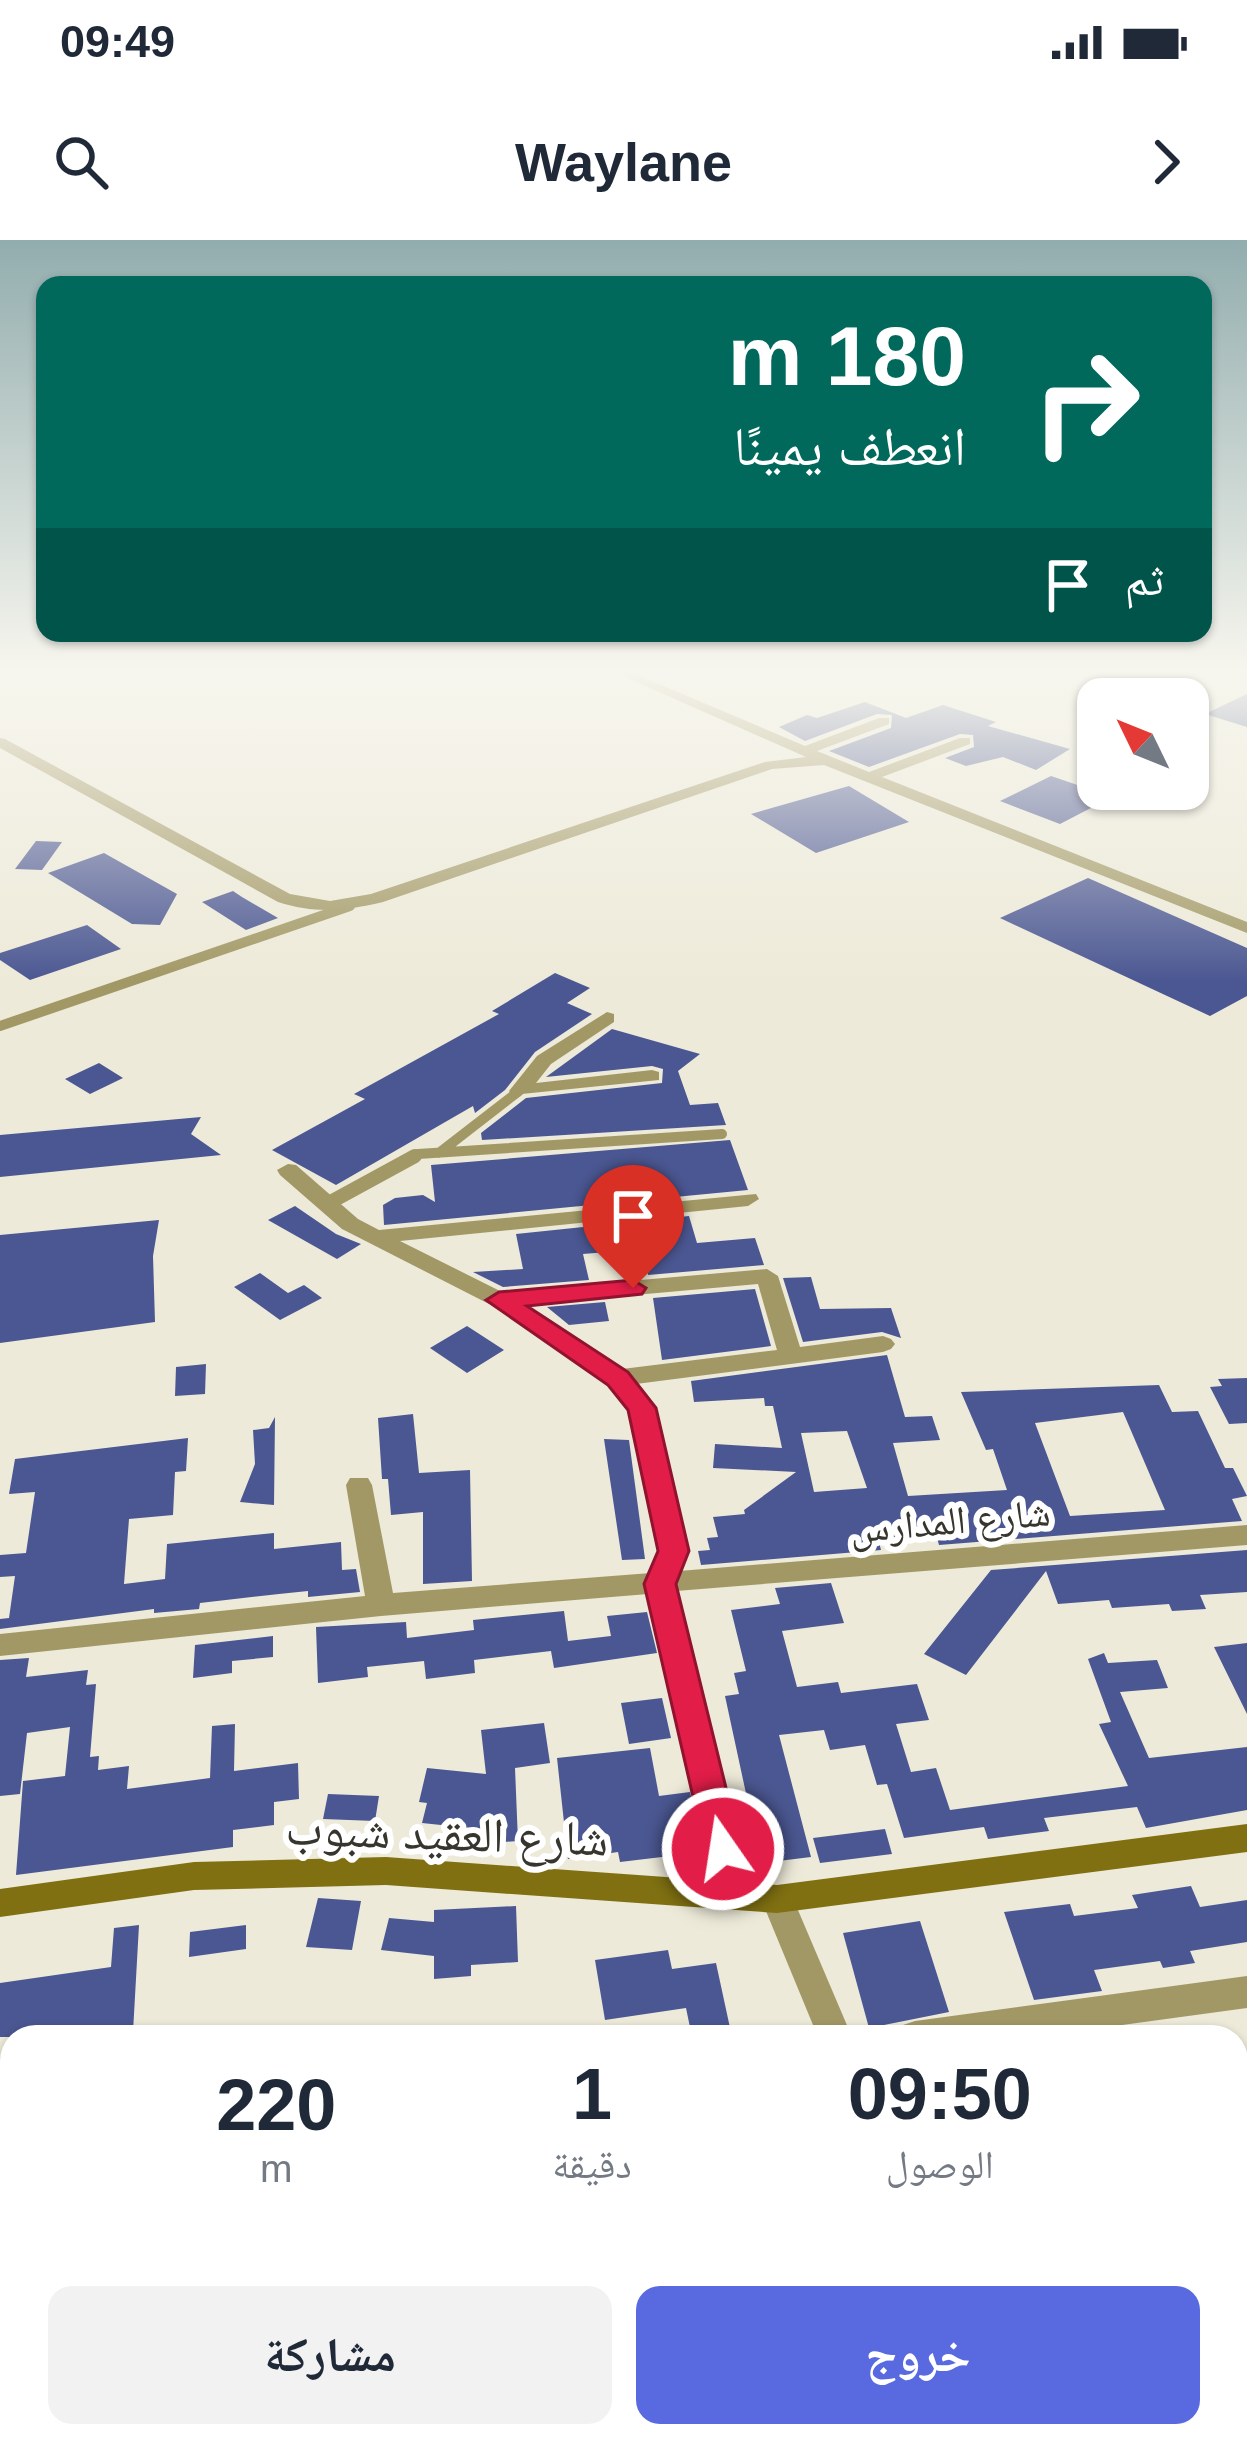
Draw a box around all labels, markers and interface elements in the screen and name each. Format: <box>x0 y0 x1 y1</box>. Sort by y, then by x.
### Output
text: 09:49 <box>60 16 175 67</box>
icon: search <box>48 129 114 195</box>
icon: forward <box>1133 129 1199 195</box>
text: Waylane <box>515 132 732 192</box>
text: 180 m <box>728 309 966 403</box>
icon: right <box>1008 324 1164 480</box>
text: انعطف يمينًا <box>733 416 966 476</box>
icon: arrive <box>1035 552 1101 618</box>
text: ثم <box>1125 554 1164 605</box>
north arrow <box>1077 678 1209 810</box>
map controls <box>1077 678 1209 810</box>
pin <box>582 1165 684 1288</box>
icon: arrive <box>600 1183 666 1249</box>
street label: شارع المدارس <box>848 1490 1052 1554</box>
position arrow <box>660 1786 786 1912</box>
street label: شارع العقيد شبوب <box>284 1801 609 1870</box>
text: 1 <box>572 2054 612 2134</box>
text: 09:50 <box>848 2054 1032 2134</box>
text: 220 <box>216 2065 336 2145</box>
text: دقيقة <box>552 2143 632 2186</box>
text: الوصول <box>886 2143 994 2186</box>
text: m <box>260 2147 292 2190</box>
button: مشاركة <box>48 2286 612 2424</box>
button: خروج <box>636 2286 1200 2424</box>

